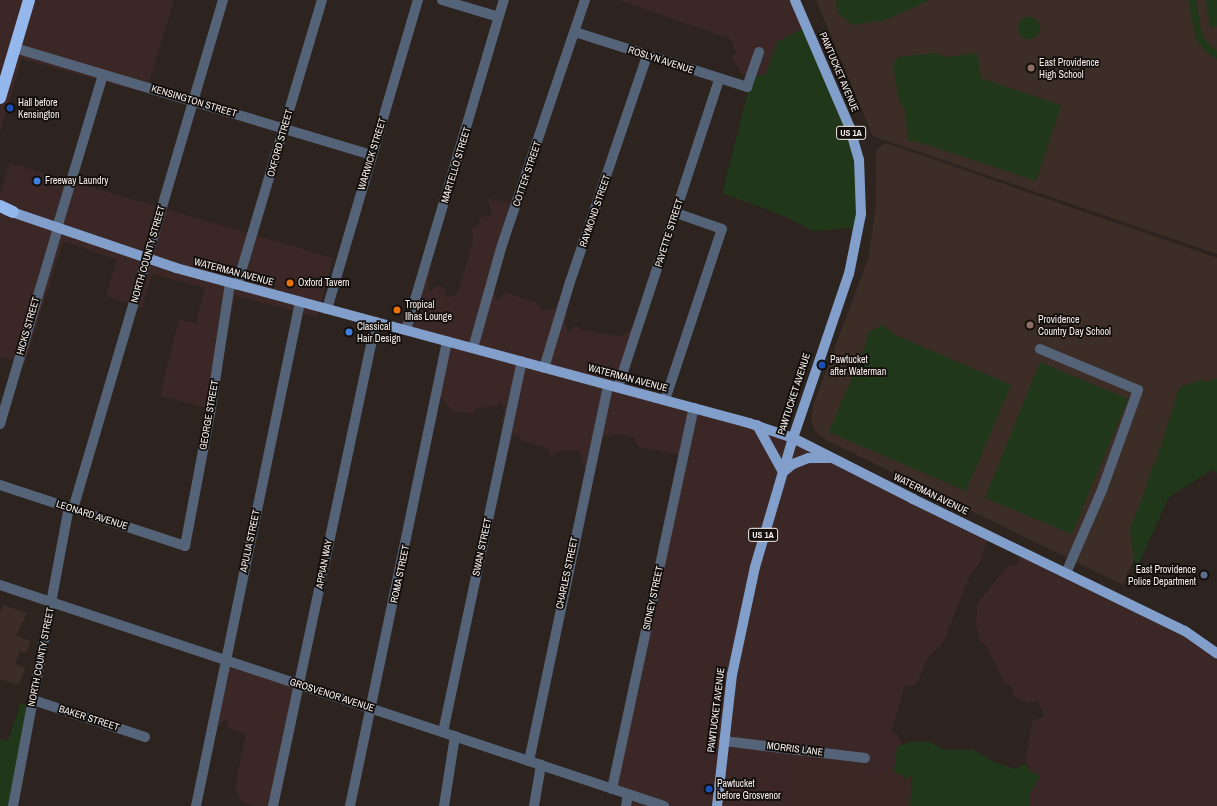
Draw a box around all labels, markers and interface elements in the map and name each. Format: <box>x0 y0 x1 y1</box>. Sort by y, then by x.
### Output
street label: PAWTUCKET AVENUE <box>817 30 861 114</box>
street label: ROSLYN AVENUE <box>627 44 695 76</box>
place label: East Providence High School <box>1039 56 1099 80</box>
marker: East Providence High School <box>1026 63 1036 73</box>
street label: KENSINGTON STREET <box>150 82 238 120</box>
place label: Hall before Kensington <box>18 96 59 120</box>
marker: Hall before Kensington <box>5 103 15 113</box>
street label: OXFORD STREET <box>265 108 295 178</box>
street label: WARWICK STREET <box>355 117 389 191</box>
street label: MARTELLO STREET <box>439 126 473 204</box>
road number: US 1A <box>836 126 866 140</box>
street label: COTTER STREET <box>510 140 544 208</box>
street label: RAYMOND STREET <box>577 173 613 249</box>
place label: Freeway Laundry <box>45 175 108 187</box>
marker: Freeway Laundry <box>32 176 42 186</box>
street label: PAYETTE STREET <box>652 197 686 269</box>
street label: NORTH COUNTY STREET <box>128 204 168 304</box>
street label: WATERMAN AVENUE <box>193 256 275 288</box>
place label: Oxford Tavern <box>298 277 350 289</box>
marker: Oxford Tavern <box>285 278 295 288</box>
street label: HICKS STREET <box>14 296 42 356</box>
place label: Tropical Ilhas Lounge <box>405 298 452 322</box>
marker: Tropical Ilhas Lounge <box>392 305 402 315</box>
place label: Providence Country Day School <box>1038 313 1111 336</box>
place label: Classical Hair Design <box>357 320 401 344</box>
marker: Providence Country Day School <box>1025 320 1035 330</box>
marker: Classical Hair Design <box>344 327 354 337</box>
street label: PAWTUCKET AVENUE <box>775 351 813 437</box>
place label: Pawtucket after Waterman <box>830 353 886 376</box>
marker: Pawtucket after Waterman <box>817 360 827 370</box>
street label: WATERMAN AVENUE <box>587 362 669 394</box>
street label: GEORGE STREET <box>197 379 221 451</box>
street label: WATERMAN AVENUE <box>891 471 971 517</box>
street label: LEONARD AVENUE <box>54 498 130 532</box>
street label: APULIA STREET <box>237 509 263 573</box>
street label: SWAN STREET <box>470 517 494 577</box>
road number: US 1A <box>748 528 778 542</box>
street label: CHARLES STREET <box>554 536 580 610</box>
street label: APPIAN WAY <box>313 538 335 590</box>
street label: ROMA STREET <box>388 544 412 604</box>
place label: East Providence Police Department <box>1128 563 1196 586</box>
street label: SIDNEY STREET <box>640 565 666 631</box>
marker: East Providence Police Department <box>1199 570 1209 580</box>
street label: NORTH COUNTY STREET <box>26 607 56 707</box>
street label: PAWTUCKET AVENUE <box>705 667 727 753</box>
street label: GROSVENOR AVENUE <box>288 676 376 714</box>
street label: BAKER STREET <box>57 703 121 733</box>
street label: MORRIS LANE <box>766 740 824 758</box>
place label: Pawtucket before Grosvenor <box>717 777 781 800</box>
marker: Pawtucket before Grosvenor <box>704 784 714 794</box>

